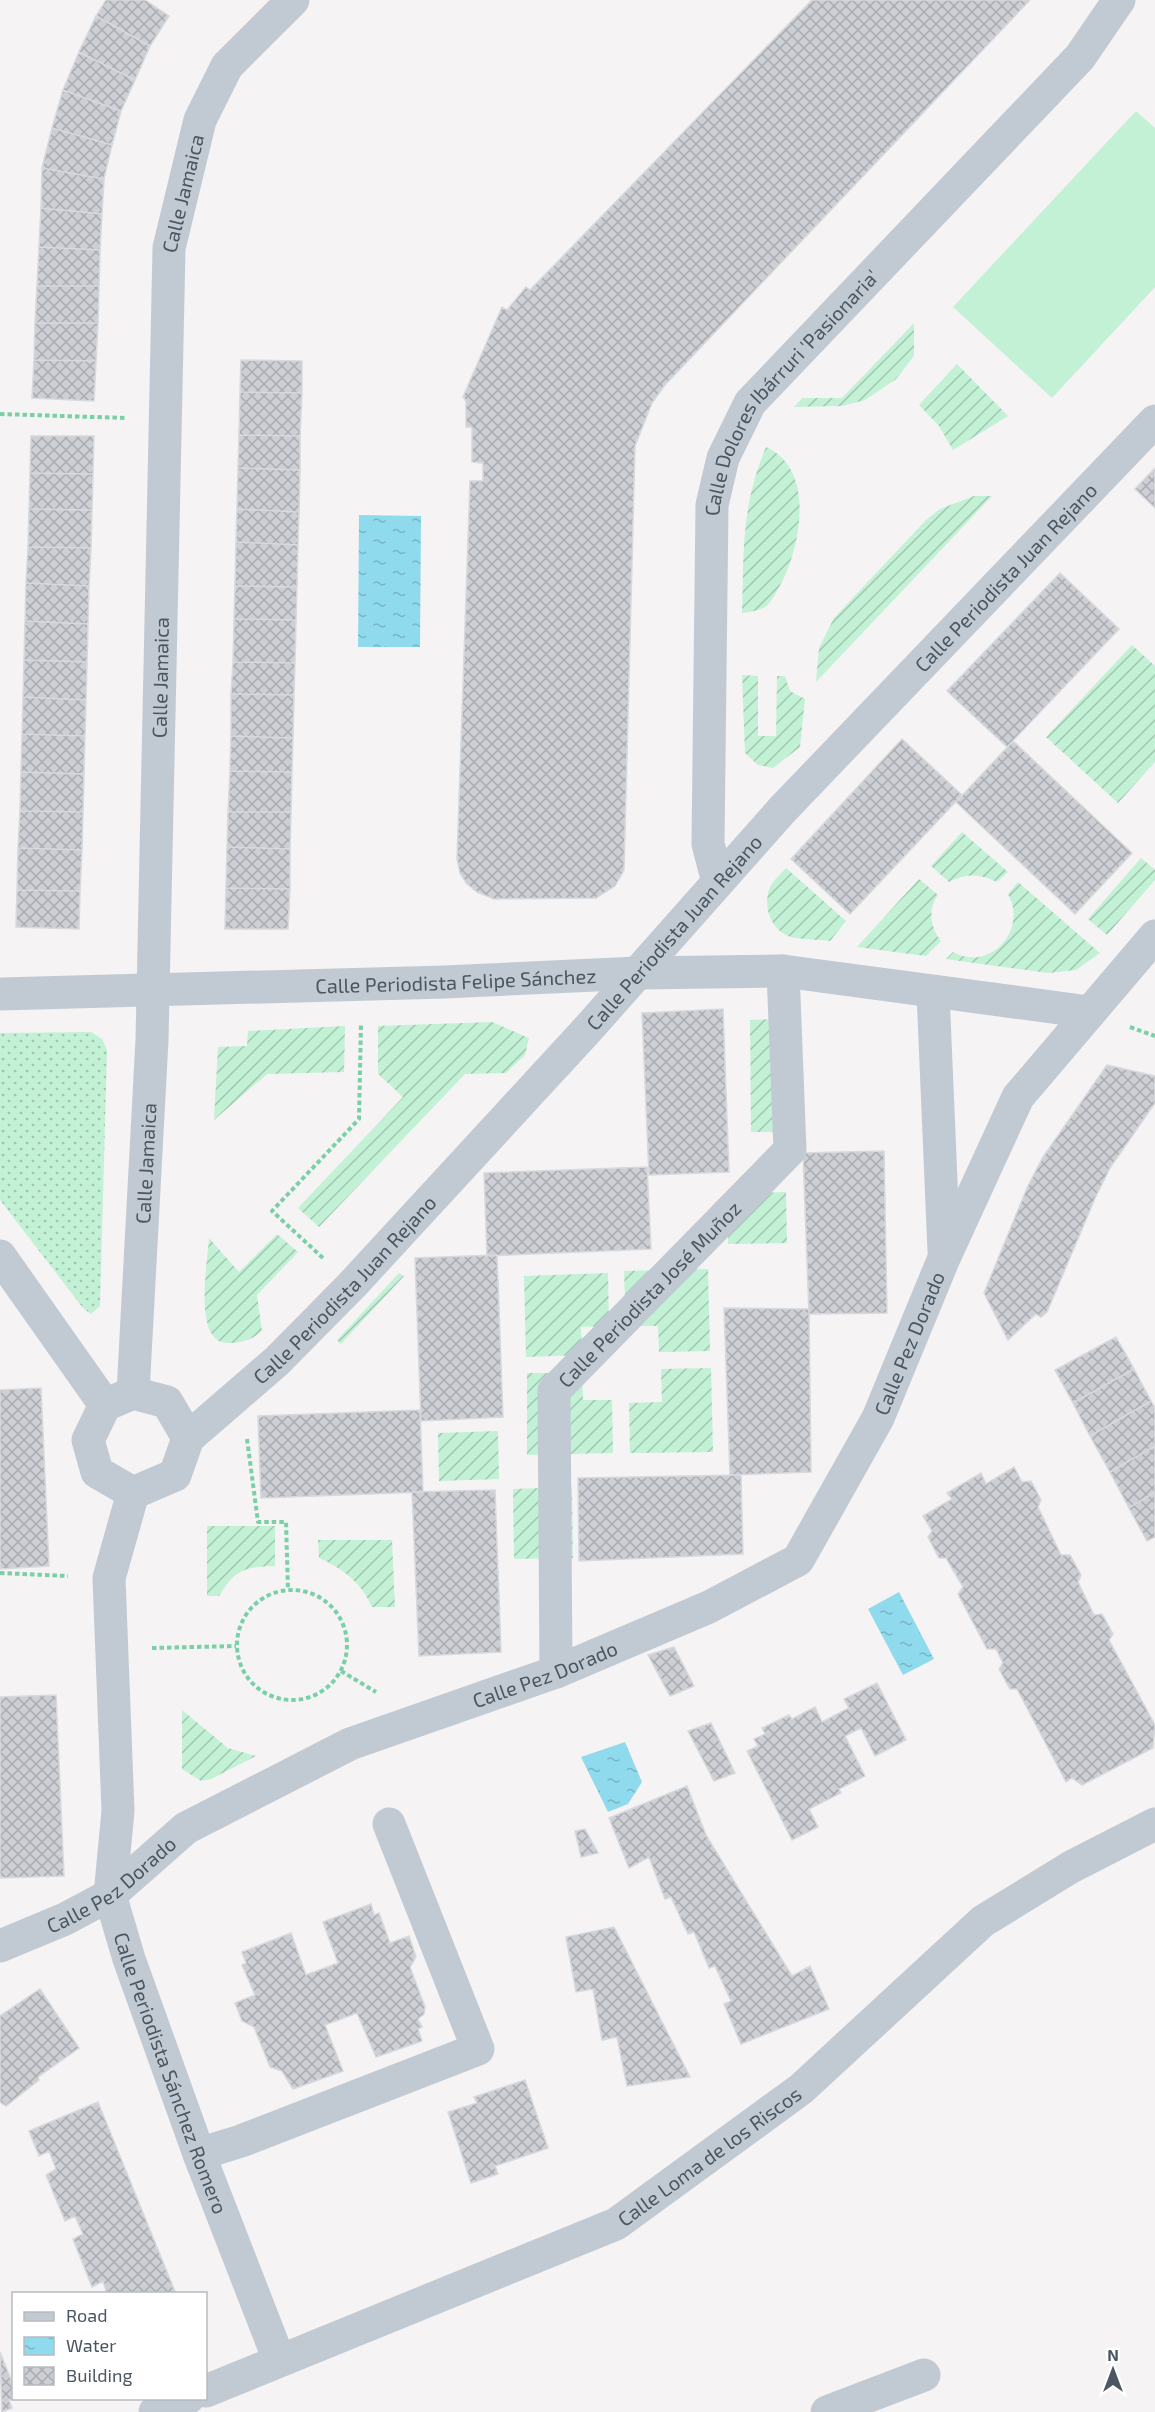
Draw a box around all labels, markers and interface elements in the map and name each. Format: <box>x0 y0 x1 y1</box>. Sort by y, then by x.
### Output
street label: Calle Jamaica <box>156 132 208 255</box>
street label: Calle Dolores Ibárruri 'Pasionaria' <box>700 264 883 516</box>
street label: Calle Periodista Juan Rejano <box>909 477 1102 677</box>
street label: Calle Jamaica <box>146 617 173 738</box>
street label: Calle Periodista Juan Rejano <box>581 830 767 1035</box>
street label: Calle Periodista Felipe Sánchez <box>315 963 597 997</box>
street label: Calle Jamaica <box>130 1102 161 1224</box>
street label: Calle Periodista Juan Rejano <box>248 1190 441 1388</box>
street label: Calle Periodista José Muñoz <box>553 1196 746 1392</box>
street label: Calle Pez Dorado <box>869 1268 949 1419</box>
street label: Calle Pez Dorado <box>469 1635 621 1712</box>
street label: Calle Pez Dorado <box>43 1831 180 1937</box>
street label: Calle Periodista Sánchez Romero <box>110 1929 233 2217</box>
street label: Calle Loma de los Riscos <box>613 2081 806 2231</box>
legend <box>12 2292 207 2400</box>
text: Road <box>66 2304 107 2326</box>
text: Water <box>66 2334 116 2356</box>
north arrow <box>1083 2340 1143 2400</box>
text: N <box>1107 2345 1119 2364</box>
text: Building <box>66 2364 133 2386</box>

